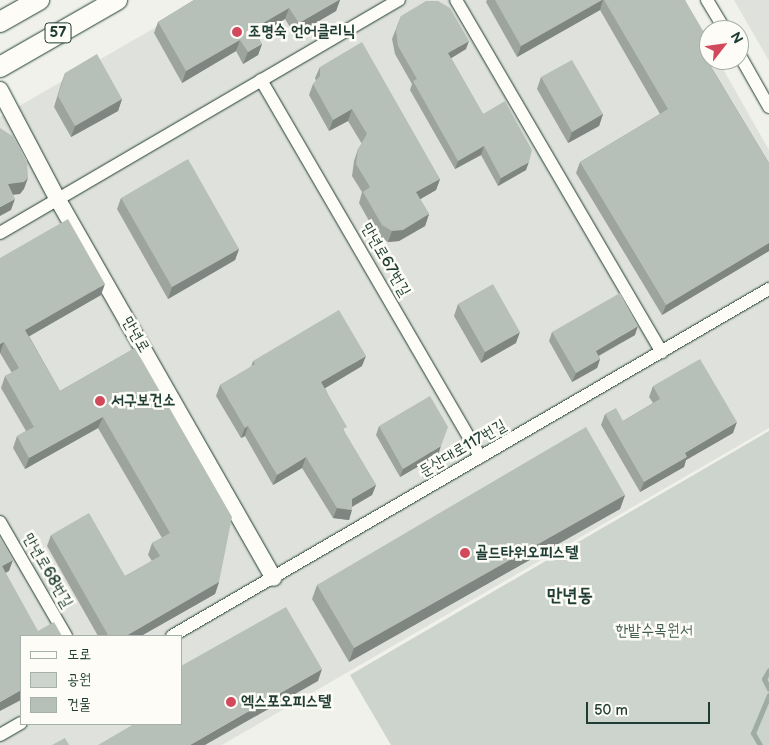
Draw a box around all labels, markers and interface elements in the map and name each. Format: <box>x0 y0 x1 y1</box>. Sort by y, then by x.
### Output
road number: 57 <box>44 20 72 46</box>
north arrow <box>699 20 749 70</box>
place label: 조명숙 언어클리닉 <box>248 22 355 42</box>
marker: 조명숙 언어클리닉 <box>230 25 244 39</box>
text: N <box>727 29 747 47</box>
street label: 만년로67번길 <box>356 220 414 300</box>
street label: 만년로 <box>117 313 153 357</box>
place label: 서구보건소 <box>111 391 175 411</box>
marker: 서구보건소 <box>93 394 107 408</box>
street label: 둔산대로117번길 <box>416 416 510 482</box>
street label: 만년로68번길 <box>18 530 76 612</box>
place label: 골드타워오피스텔 <box>475 543 578 563</box>
marker: 골드타워오피스텔 <box>459 547 471 559</box>
district label: 만년동 <box>547 585 593 607</box>
park label: 한밭수목원서 <box>615 621 693 641</box>
legend <box>20 635 182 725</box>
text: 도로 <box>67 645 91 664</box>
text: 공원 <box>67 670 91 689</box>
place label: 엑스포오피스텔 <box>241 692 331 712</box>
scale bar <box>589 692 713 724</box>
text: 건물 <box>67 695 91 714</box>
marker: 엑스포오피스텔 <box>225 696 237 708</box>
text: 50 m <box>594 701 628 720</box>

